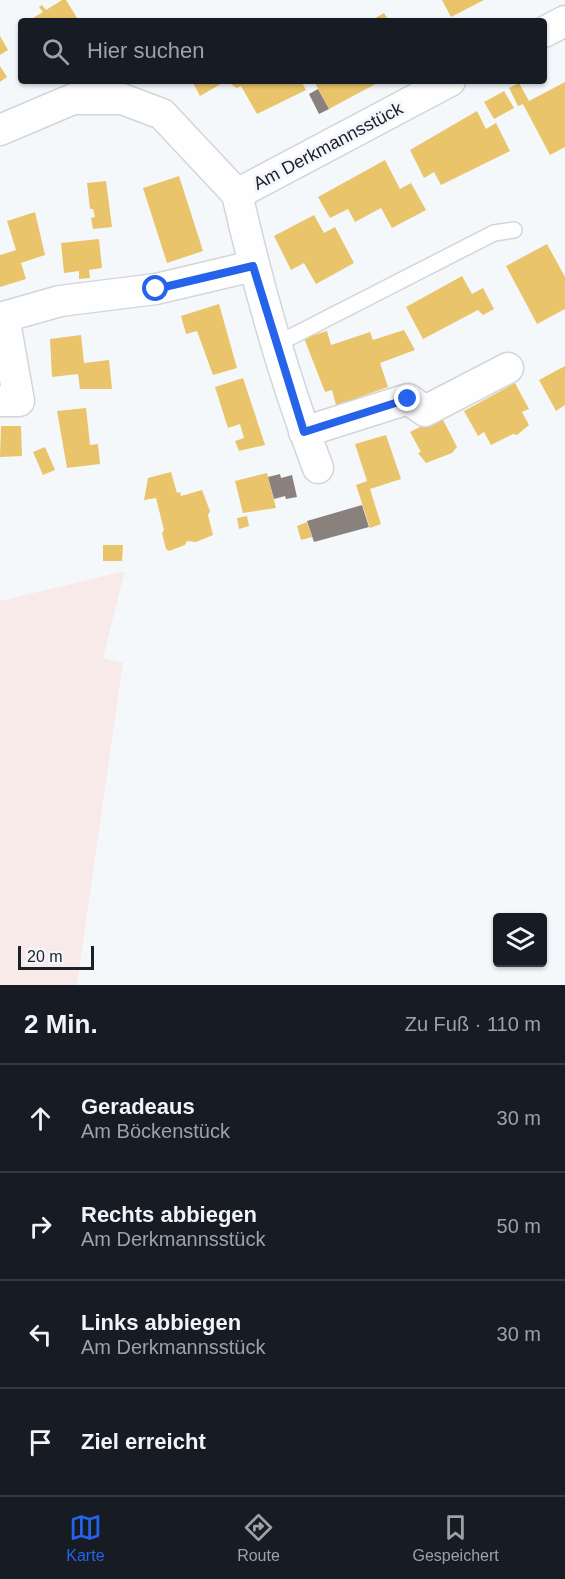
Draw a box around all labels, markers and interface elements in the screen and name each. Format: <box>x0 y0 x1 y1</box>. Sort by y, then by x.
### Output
search box <box>18 18 547 84</box>
icon: search <box>39 35 72 68</box>
text: Hier suchen <box>87 38 204 63</box>
street label: Am Derkmannsstück <box>250 98 407 194</box>
route start <box>142 275 168 301</box>
route end <box>394 385 420 411</box>
map controls <box>493 913 547 967</box>
button: layers <box>493 913 547 967</box>
scale bar <box>18 943 94 971</box>
text: 20 m <box>27 948 63 965</box>
text: 2 Min. <box>24 1009 98 1039</box>
text: Zu Fuß · 110 m <box>405 1013 541 1035</box>
text: Geradeaus <box>81 1094 195 1119</box>
icon: ahead <box>24 1102 57 1135</box>
text: 30 m <box>497 1107 541 1129</box>
text: Am Böckenstück <box>81 1120 230 1142</box>
text: Rechts abbiegen <box>81 1202 257 1227</box>
icon: right <box>24 1210 57 1243</box>
text: 50 m <box>497 1215 541 1237</box>
text: Am Derkmannsstück <box>81 1228 266 1250</box>
text: Links abbiegen <box>81 1310 241 1335</box>
icon: left <box>24 1318 57 1351</box>
text: 30 m <box>497 1323 541 1345</box>
text: Am Derkmannsstück <box>81 1336 266 1358</box>
icon: arrive <box>24 1426 57 1459</box>
text: Ziel erreicht <box>81 1429 206 1454</box>
tab: Karte <box>66 1511 105 1565</box>
tab: Route <box>237 1511 280 1565</box>
tab: Gespeichert <box>412 1511 499 1565</box>

